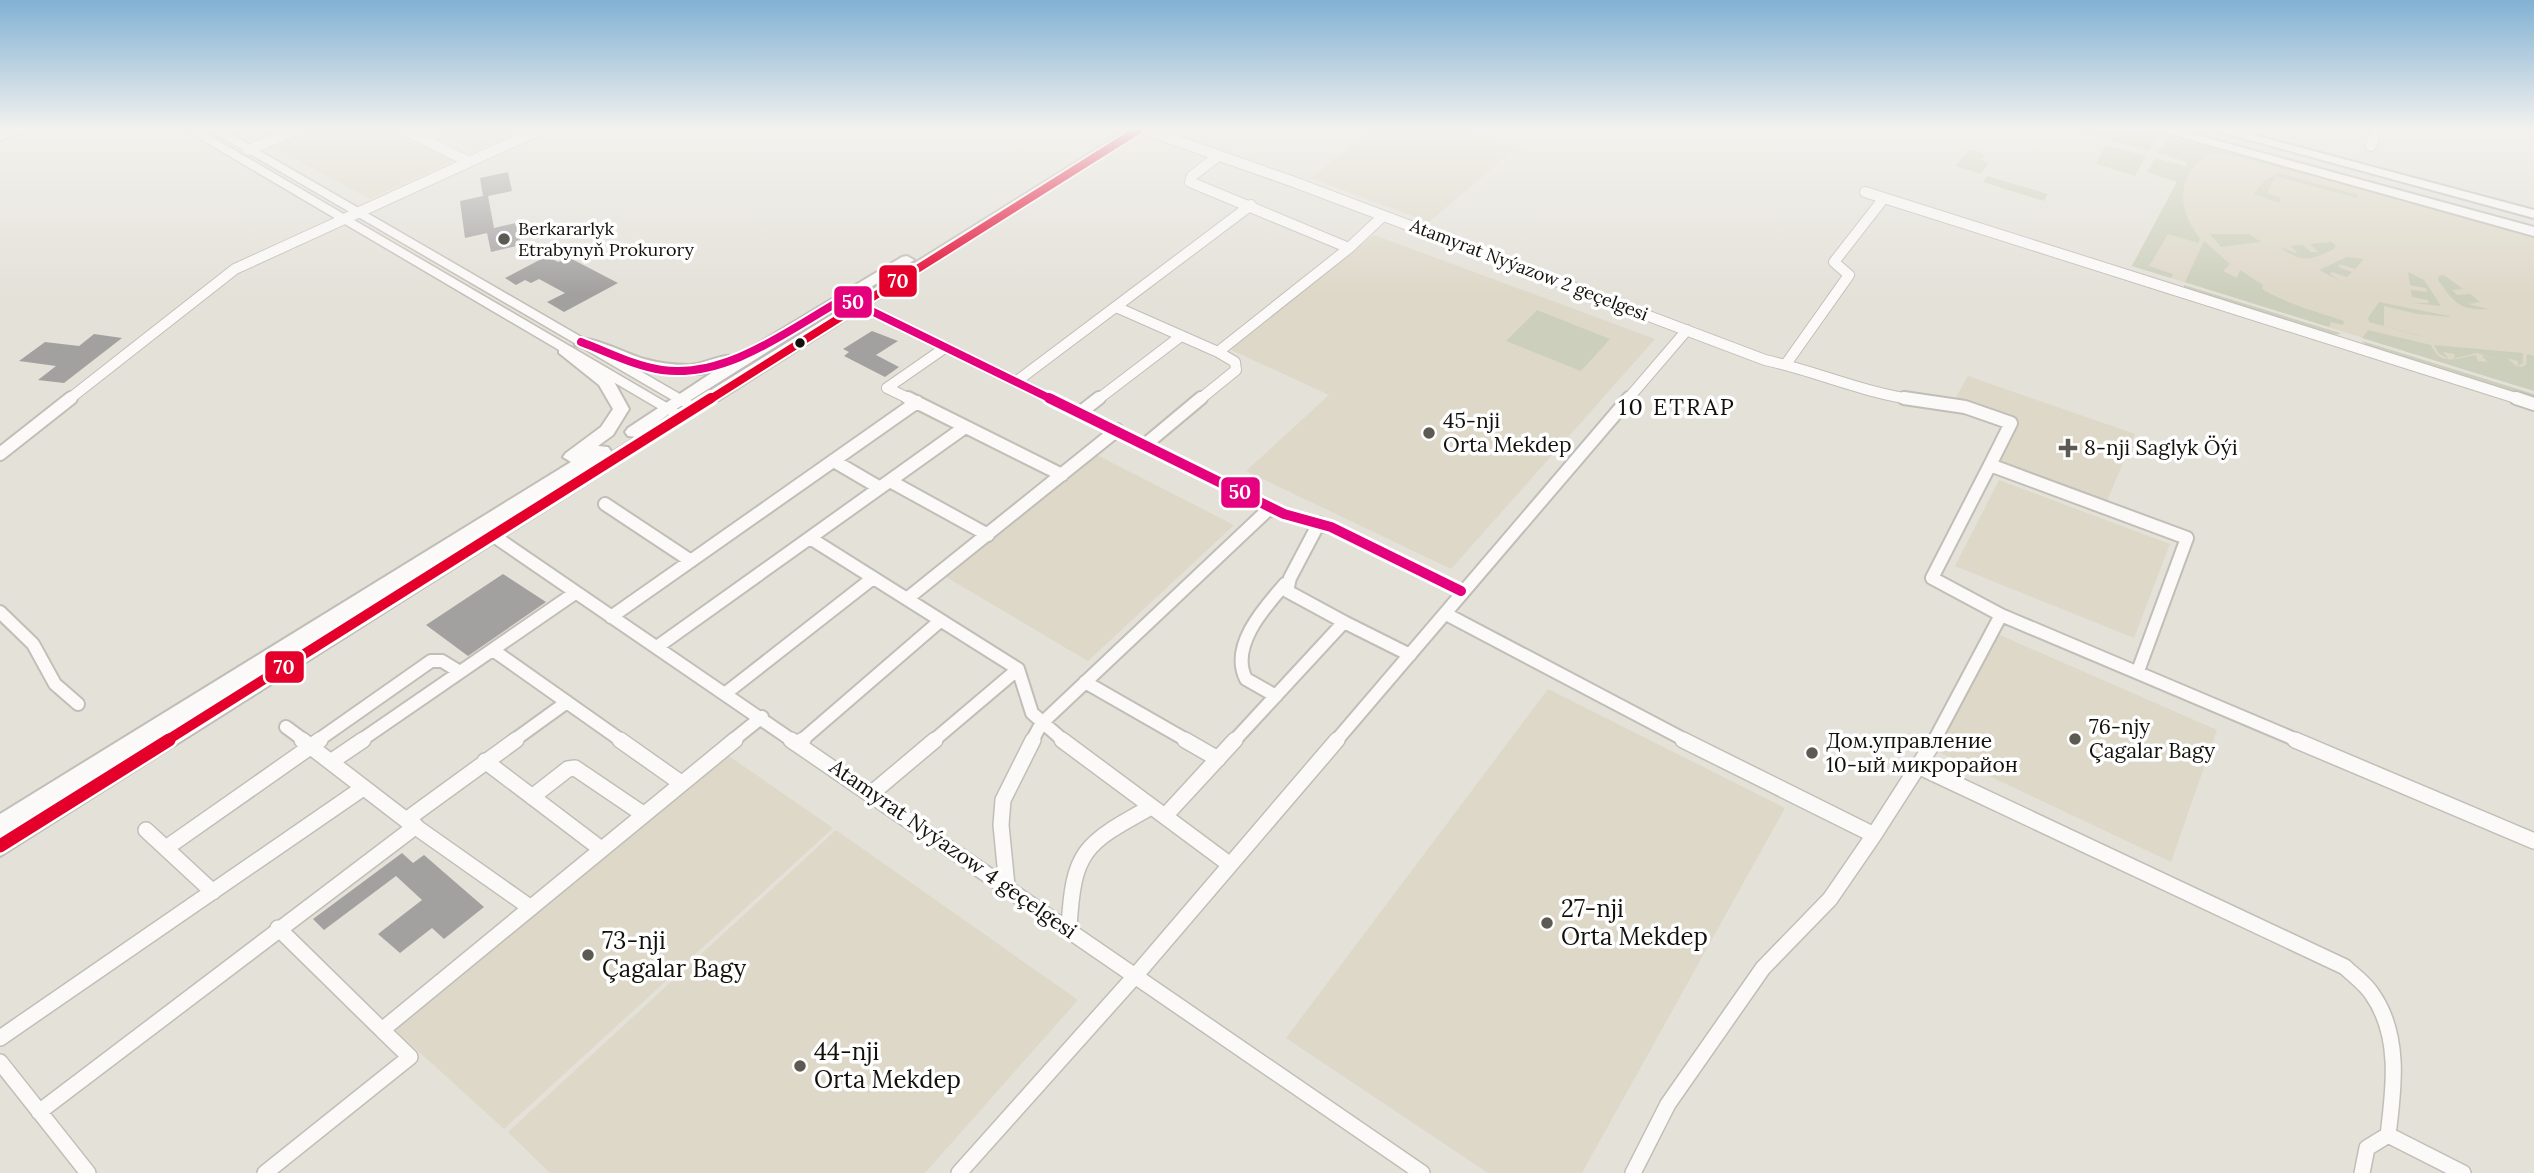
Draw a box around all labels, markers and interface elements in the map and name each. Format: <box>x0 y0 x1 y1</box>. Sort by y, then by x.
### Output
street label: Atamyrat Nyýazow 2 geçelgesi <box>1406 213 1652 326</box>
place label: Berkararlyk Etrabynyň Prokurory <box>518 217 695 261</box>
marker: Berkararlyk Etrabynyň Prokurory <box>496 231 512 247</box>
line badge: 70 <box>878 264 918 298</box>
text: 70 <box>888 269 909 293</box>
line badge: 50 <box>833 285 873 319</box>
text: 50 <box>842 290 864 314</box>
unlabelled marker <box>793 336 807 350</box>
district label: 10 ETRAP <box>1618 392 1736 421</box>
place label: 45-nji Orta Mekdep <box>1443 407 1572 458</box>
marker: 45-nji Orta Mekdep <box>1421 425 1437 441</box>
place label: 8-nji Saglyk Öýi <box>2084 434 2238 461</box>
marker: 8-nji Saglyk Öýi <box>2058 438 2078 458</box>
line badge: 50 <box>1220 476 1261 509</box>
text: 50 <box>1229 480 1251 504</box>
line badge: 70 <box>264 650 305 684</box>
text: 70 <box>274 655 295 679</box>
place label: 76-njy Çagalar Bagy <box>2089 713 2215 764</box>
place label: Дом.управление 10-ый микрорайон <box>1826 727 2018 778</box>
marker: 76-njy Çagalar Bagy <box>2067 731 2083 747</box>
marker: Дом.управление 10-ый микрорайон <box>1804 745 1820 761</box>
street label: Atamyrat Nyýazow 4 geçelgesi <box>824 752 1082 944</box>
place label: 27-nji Orta Mekdep <box>1561 893 1708 952</box>
marker: 27-nji Orta Mekdep <box>1539 915 1555 931</box>
place label: 73-nji Çagalar Bagy <box>602 925 746 984</box>
marker: 73-nji Çagalar Bagy <box>580 947 596 963</box>
place label: 44-nji Orta Mekdep <box>814 1036 961 1095</box>
marker: 44-nji Orta Mekdep <box>792 1058 808 1074</box>

